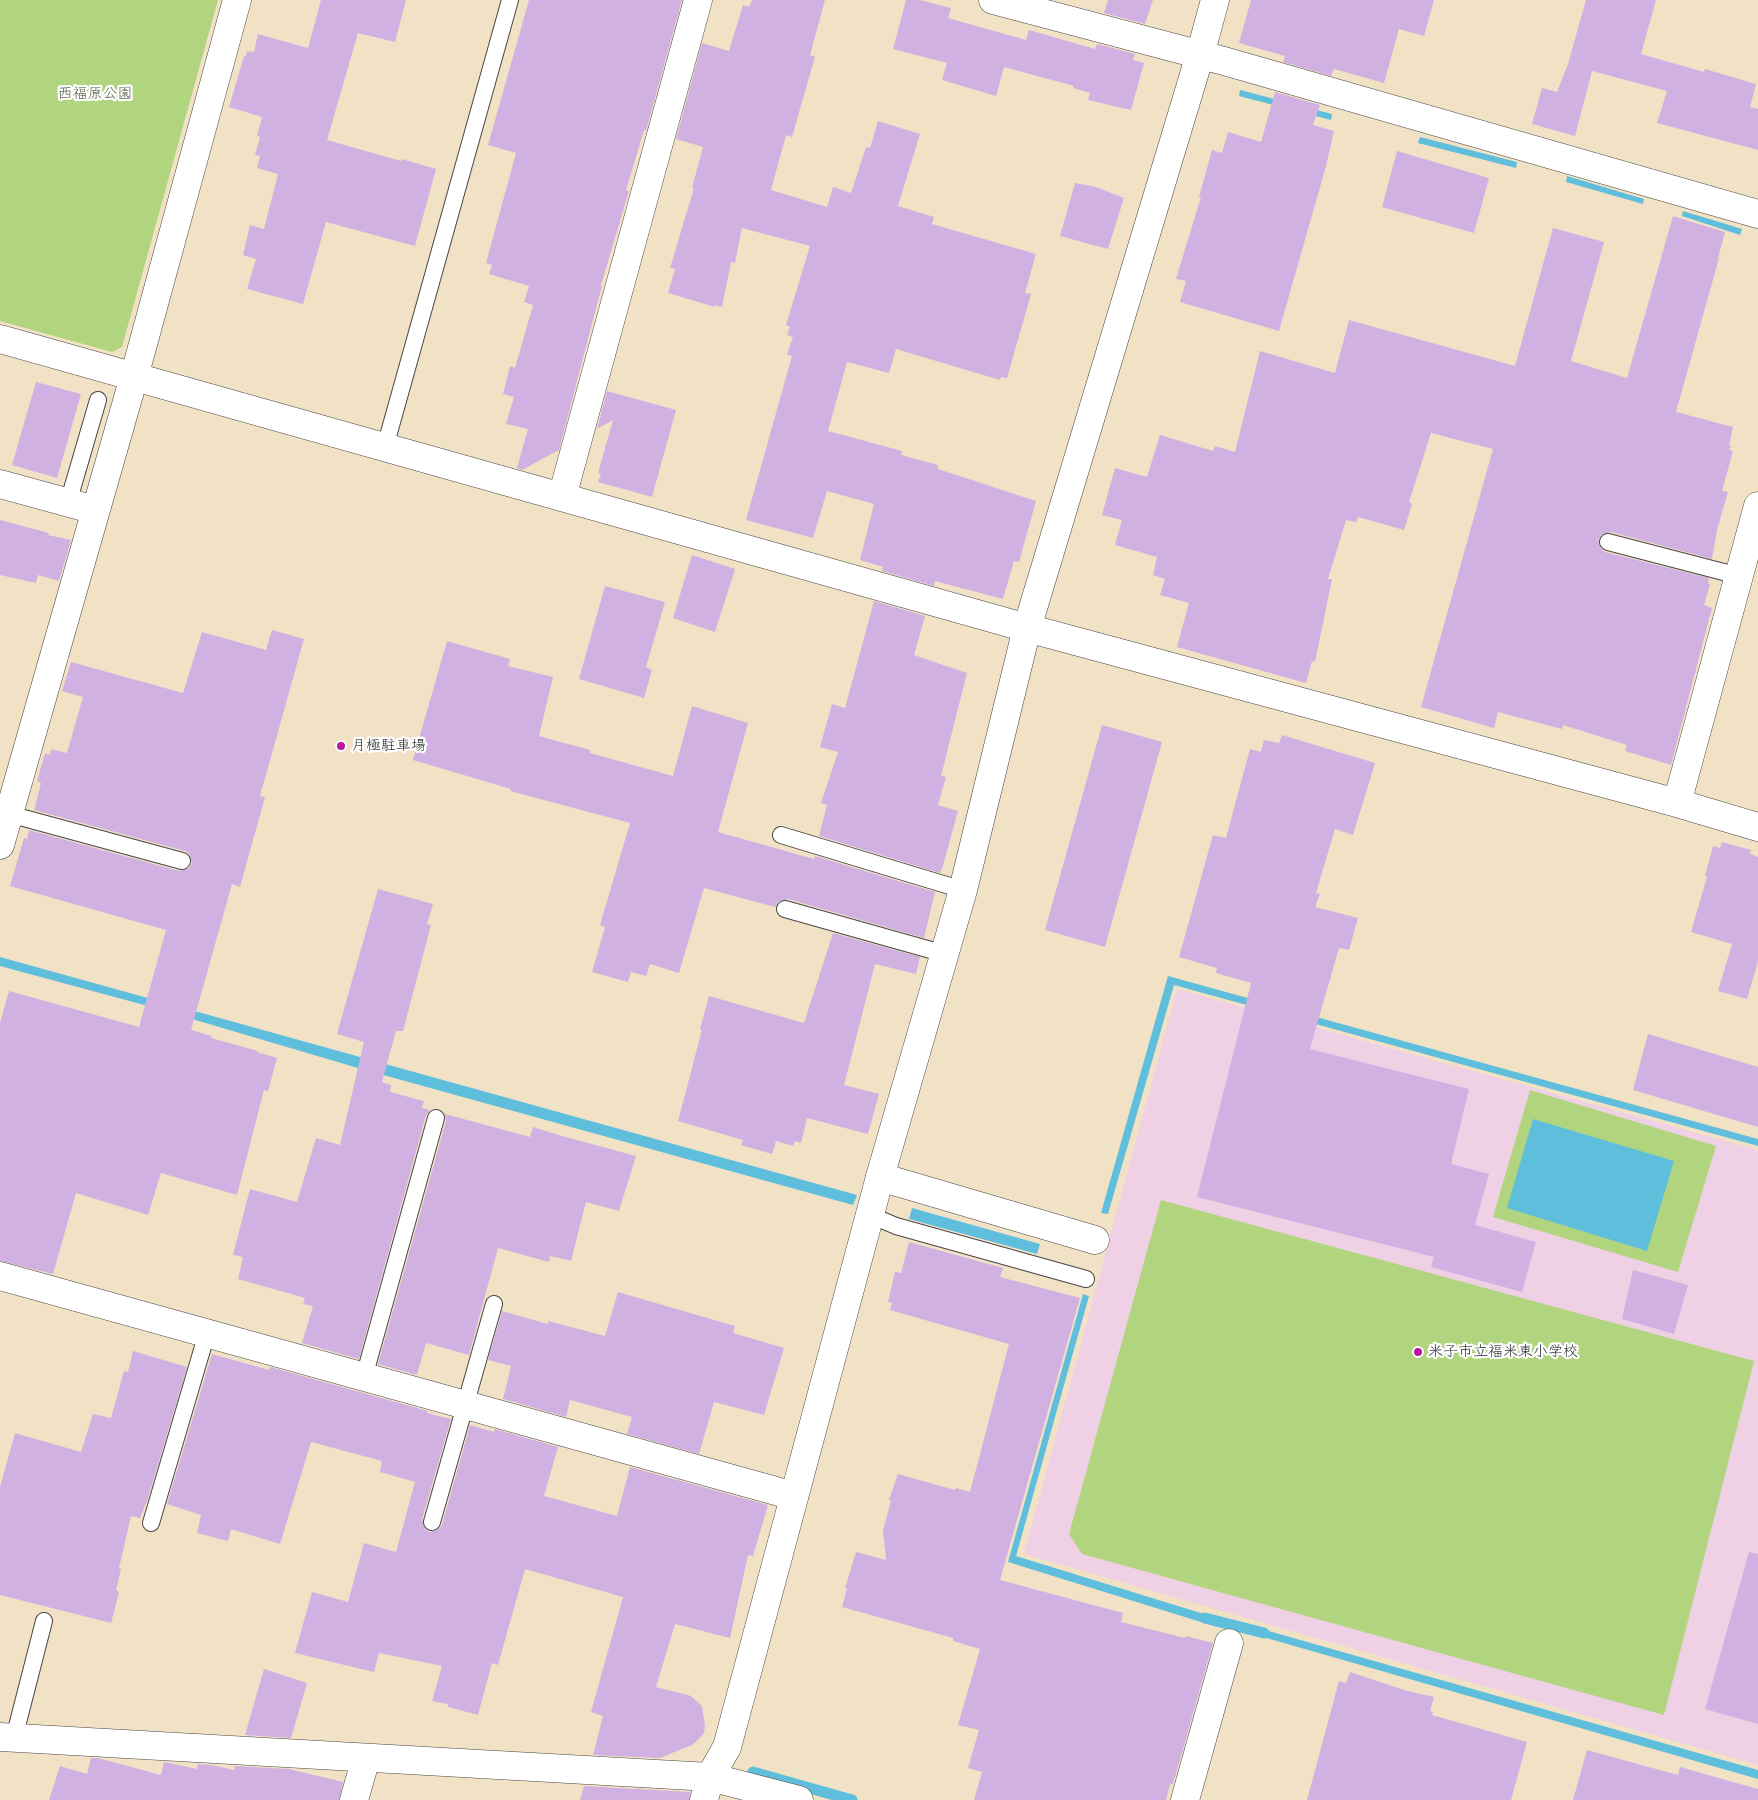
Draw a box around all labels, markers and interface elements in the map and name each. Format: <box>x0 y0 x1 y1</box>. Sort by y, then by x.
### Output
park label: 西福原公園 <box>58 85 132 103</box>
place label: 月極駐車場 <box>351 737 426 755</box>
marker: 月極駐車場 <box>335 740 347 752</box>
place label: 米子市立福米東小学校 <box>1428 1343 1578 1361</box>
marker: 米子市立福米東小学校 <box>1412 1346 1424 1358</box>

